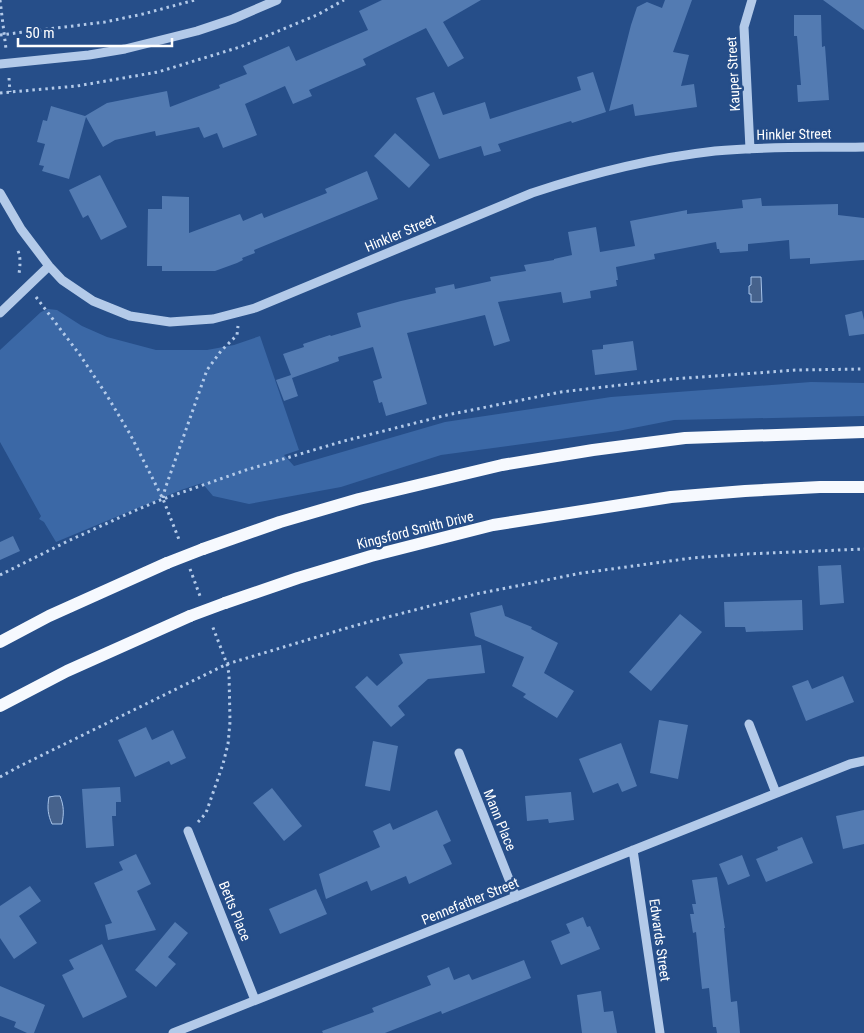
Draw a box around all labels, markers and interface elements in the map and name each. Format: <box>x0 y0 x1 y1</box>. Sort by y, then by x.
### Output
scale bar <box>18 15 171 47</box>
text: 50 m <box>25 24 55 42</box>
street label: Kauper Street <box>723 36 743 112</box>
street label: Hinkler Street <box>756 125 832 143</box>
street label: Hinkler Street <box>362 211 438 255</box>
street label: Kingsford Smith Drive <box>355 508 475 552</box>
street label: Mann Place <box>480 787 520 853</box>
street label: Pennefather Street <box>419 874 521 928</box>
street label: Betts Place <box>216 879 254 944</box>
street label: Edwards Street <box>646 898 674 982</box>

